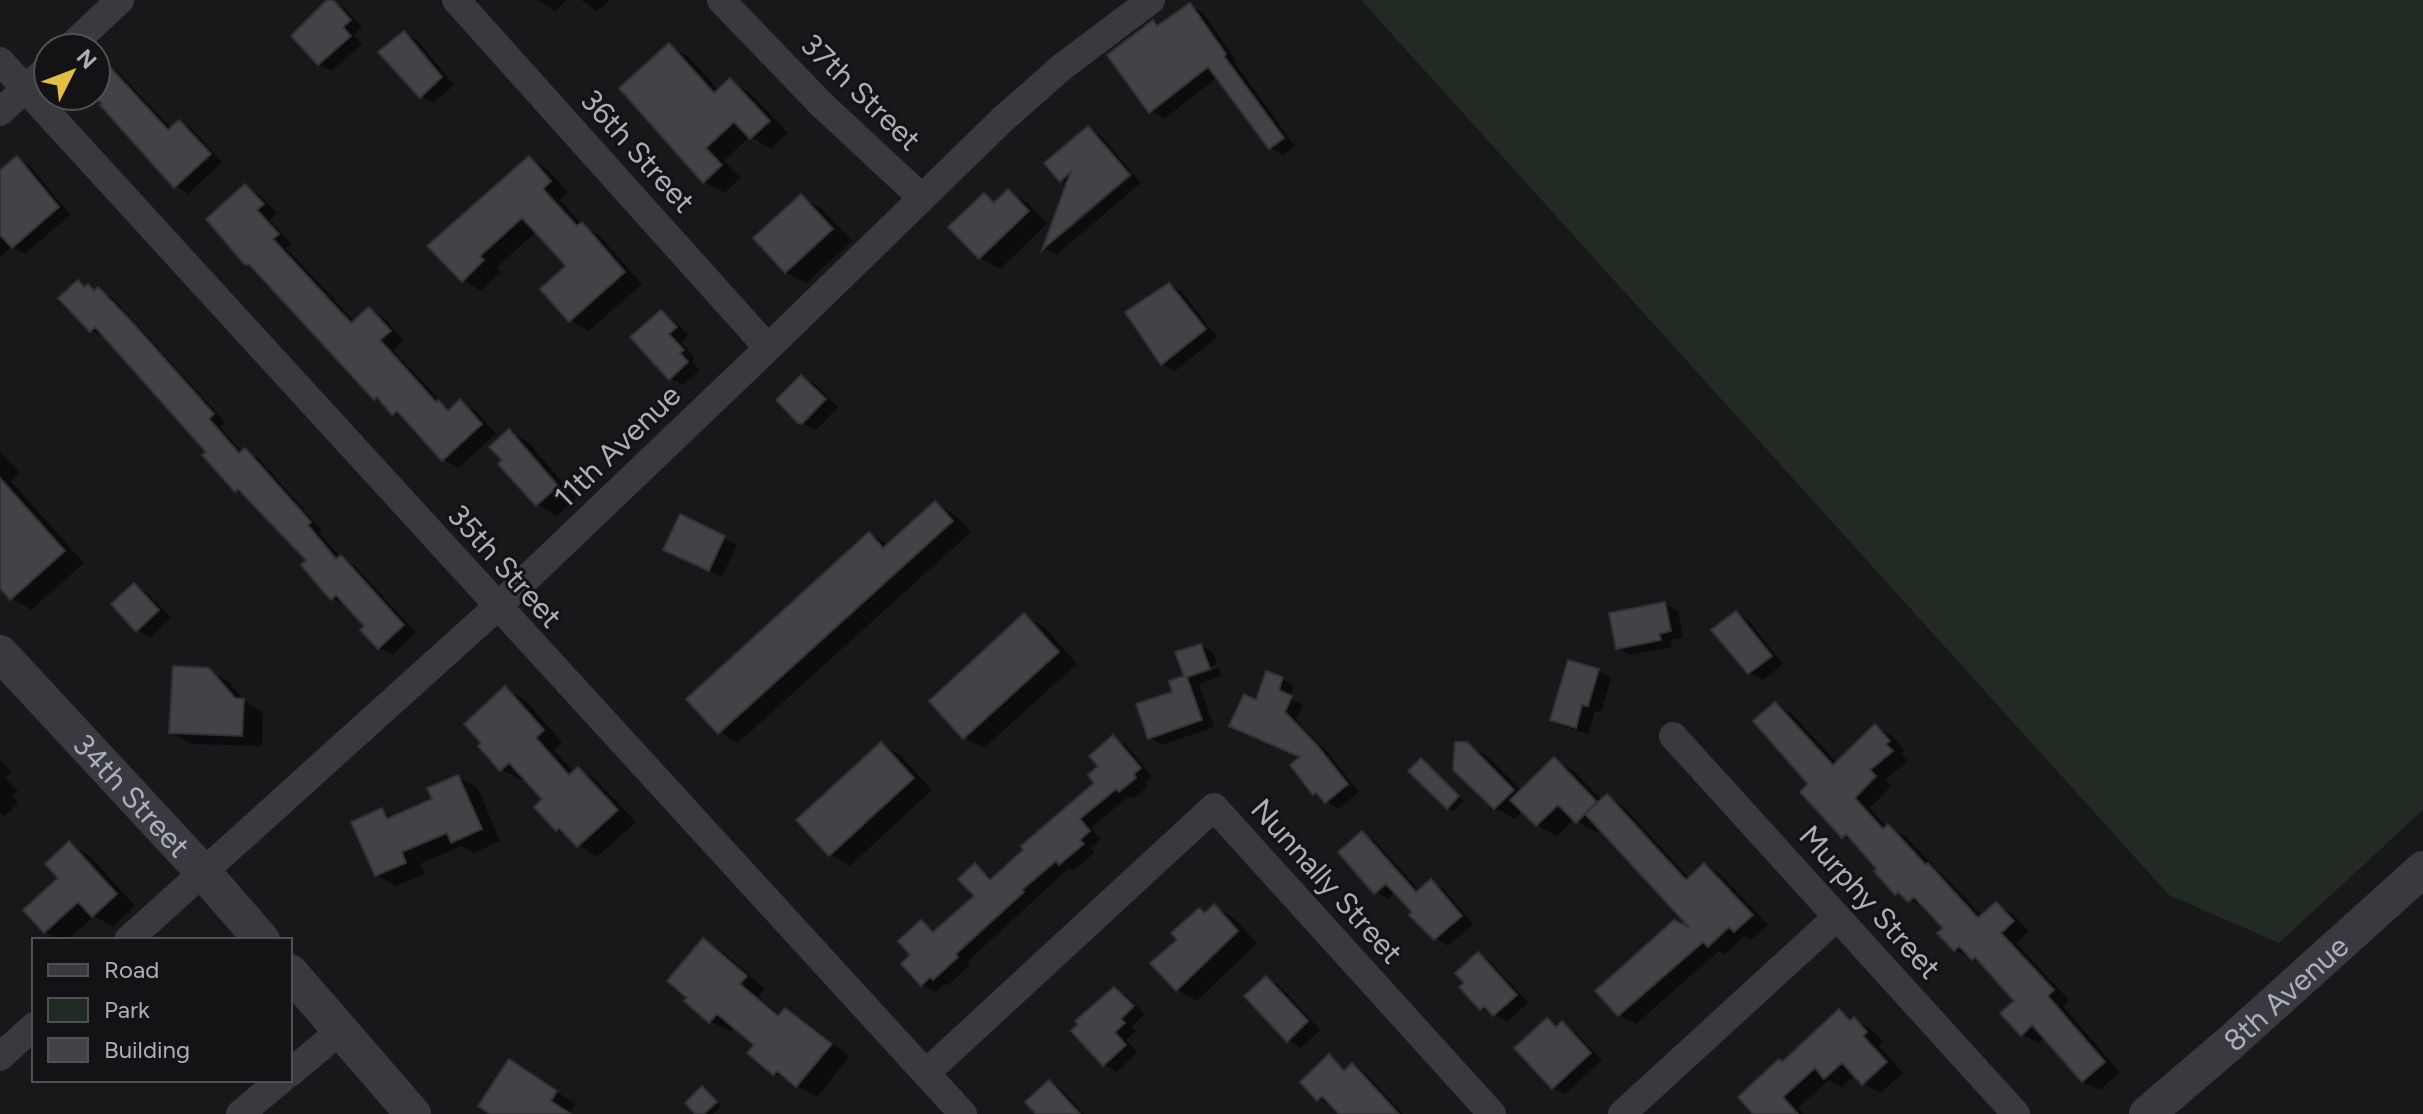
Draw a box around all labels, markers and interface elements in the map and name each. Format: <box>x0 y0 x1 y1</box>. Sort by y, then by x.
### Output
street label: 37th Street <box>794 26 928 158</box>
north arrow <box>32 32 112 112</box>
text: N <box>71 44 102 74</box>
street label: 36th Street <box>573 82 703 220</box>
street label: 11th Avenue <box>546 377 688 515</box>
street label: 35th Street <box>440 497 570 635</box>
street label: 34th Street <box>66 726 198 865</box>
street label: Nunnally Street <box>1243 791 1411 971</box>
street label: Murphy Street <box>1791 818 1949 986</box>
street label: 8th Avenue <box>2215 927 2356 1059</box>
legend <box>32 938 292 1082</box>
text: Road <box>104 955 159 984</box>
text: Park <box>104 995 150 1024</box>
text: Building <box>104 1035 190 1064</box>

